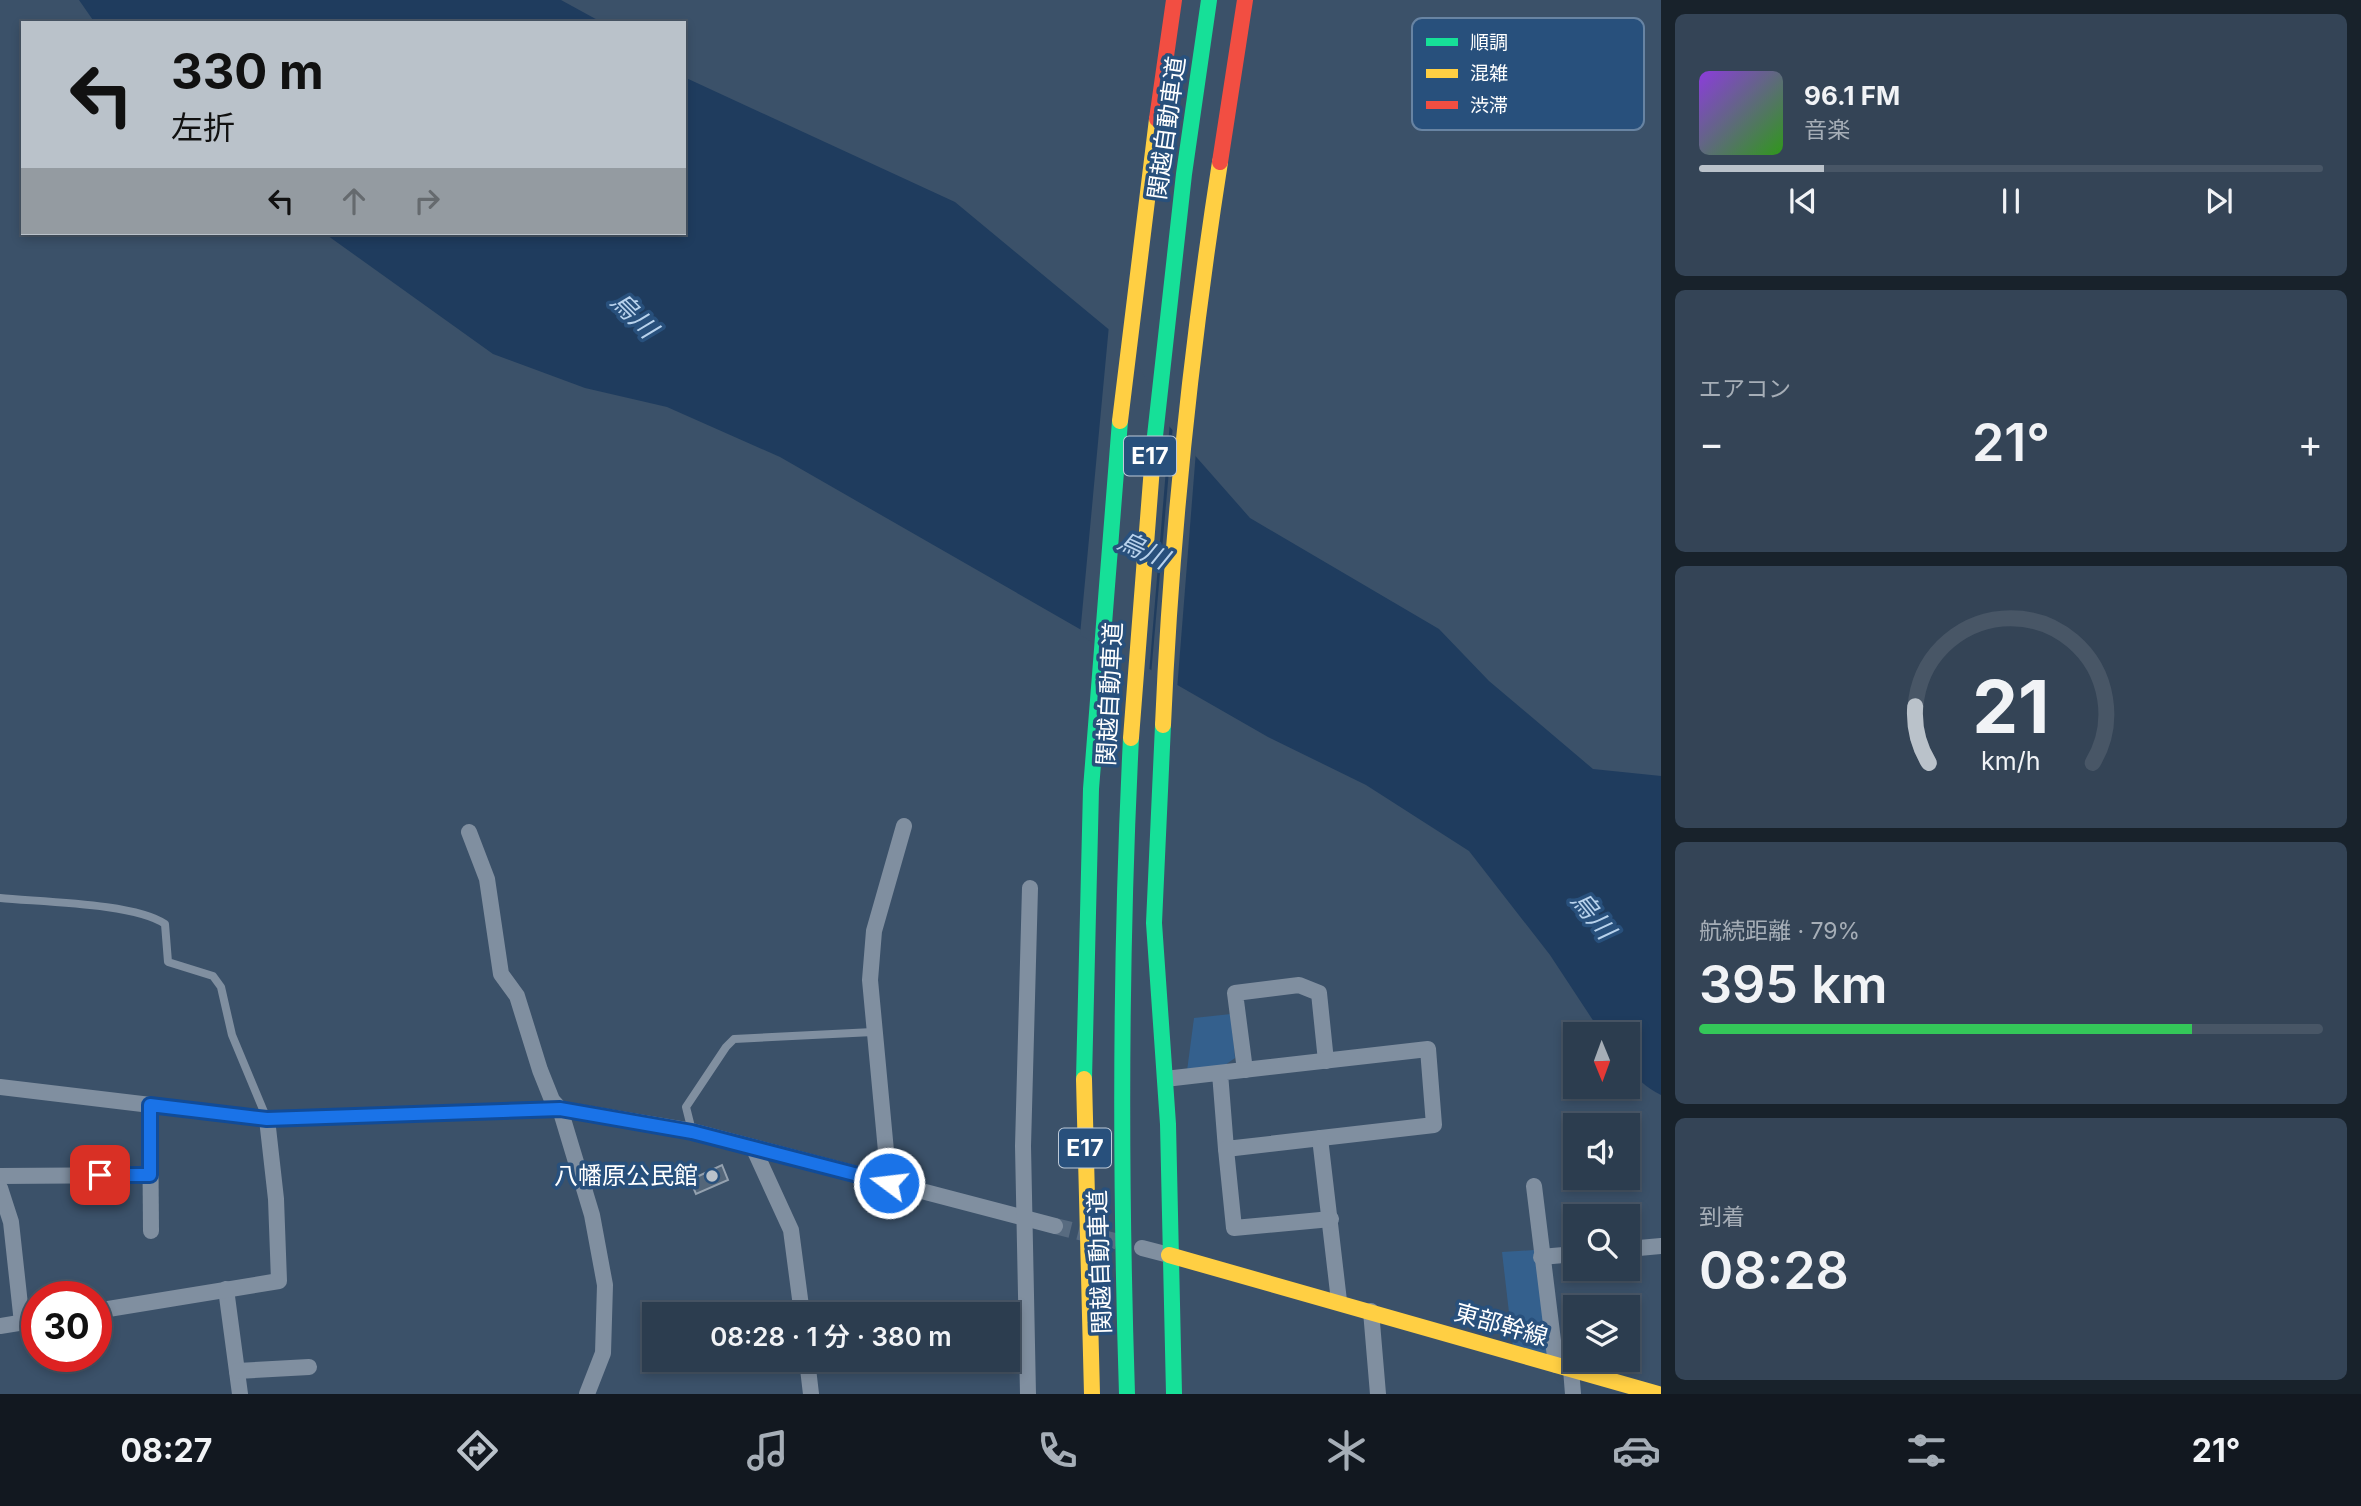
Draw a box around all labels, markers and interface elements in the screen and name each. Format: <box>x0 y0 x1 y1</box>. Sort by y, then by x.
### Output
legend <box>1412 18 1644 130</box>
text: 順調 <box>1470 31 1508 54</box>
text: 330 m <box>171 42 324 101</box>
icon: left <box>56 49 147 140</box>
street label: 関越自動車道 <box>1142 55 1191 201</box>
text: 混雑 <box>1470 62 1508 85</box>
text: 96.1 FM <box>1804 80 1900 111</box>
text: 渋滞 <box>1470 94 1508 117</box>
text: 左折 <box>171 108 235 147</box>
text: 音楽 <box>1804 116 1850 144</box>
icon: left <box>262 182 300 220</box>
icon: ahead <box>335 182 373 220</box>
icon: right <box>408 182 446 220</box>
icon: previous <box>1784 182 1822 220</box>
icon: pause <box>1992 182 2030 220</box>
icon: next <box>2200 182 2238 220</box>
water label: 烏川 <box>605 285 666 346</box>
text: エアコン <box>1699 375 1791 403</box>
text: 21° <box>1972 411 2050 474</box>
text: − <box>1699 420 1724 466</box>
text: + <box>2298 420 2323 466</box>
road number: E17 <box>1124 436 1176 476</box>
water label: 烏川 <box>1113 525 1176 576</box>
street label: 関越自動車道 <box>1091 621 1128 767</box>
text: 21 <box>1972 662 2050 751</box>
text: km/h <box>1981 746 2041 776</box>
water label: 烏川 <box>1565 885 1624 947</box>
text: 航続距離 · 79% <box>1699 917 1860 945</box>
text: 395 km <box>1699 953 1888 1016</box>
north arrow <box>1563 1022 1640 1099</box>
map controls <box>1563 1022 1640 1372</box>
button: sound <box>1563 1113 1640 1190</box>
road number: E17 <box>1059 1128 1111 1168</box>
pin <box>70 1145 130 1205</box>
position arrow <box>852 1146 926 1220</box>
icon: arrive <box>81 1156 119 1194</box>
place label: 八幡原公民館 <box>554 1161 698 1190</box>
marker: 八幡原公民館 <box>704 1168 720 1184</box>
street label: 関越自動車道 <box>1082 1190 1117 1334</box>
text: 到着 <box>1699 1203 1745 1231</box>
button: search <box>1563 1204 1640 1281</box>
text: 08:28 <box>1699 1239 1849 1302</box>
speed limit sign: 30 <box>21 1281 112 1372</box>
button: layers <box>1563 1295 1640 1372</box>
street label: 東部幹線 <box>1451 1297 1551 1352</box>
text: 08:28 · 1 分 · 380 m <box>710 1321 952 1352</box>
icon: directions <box>453 1426 502 1475</box>
icon: music <box>743 1426 792 1475</box>
icon: phone <box>1033 1426 1082 1475</box>
icon: climate <box>1322 1426 1371 1475</box>
icon: car <box>1612 1426 1661 1475</box>
icon: filters <box>1902 1426 1951 1475</box>
text: 08:27 <box>120 1431 212 1470</box>
text: 21° <box>2192 1431 2240 1470</box>

